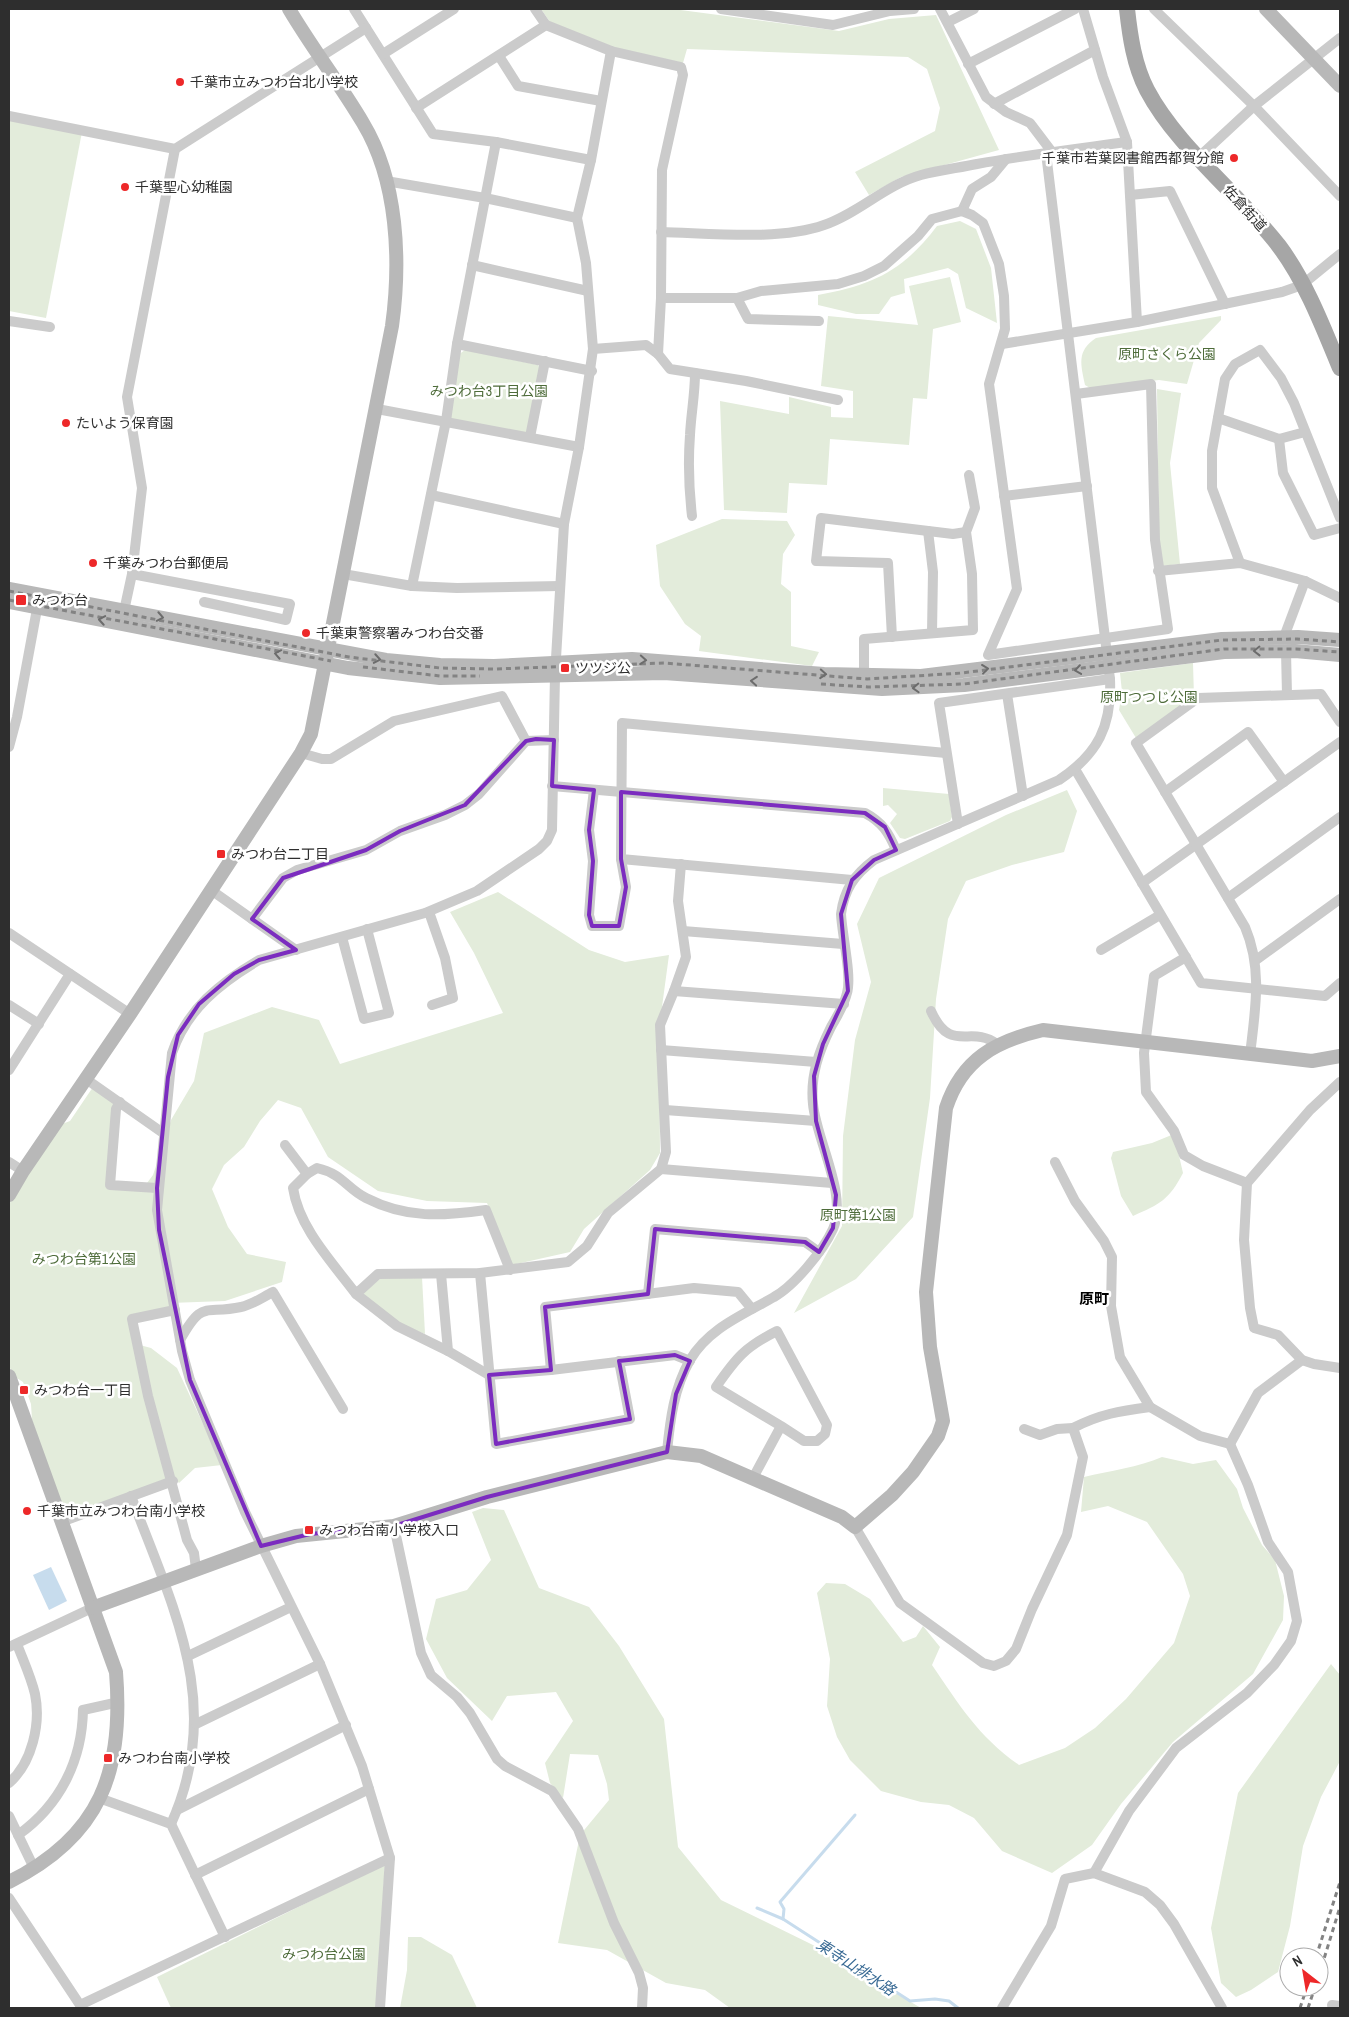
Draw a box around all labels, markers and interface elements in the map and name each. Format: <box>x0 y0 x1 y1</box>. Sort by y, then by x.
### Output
place label: 千葉市立みつわ台北小学校 <box>190 73 358 91</box>
marker: 千葉市立みつわ台北小学校 <box>174 76 186 88</box>
place label: 千葉市若葉図書館西都賀分館 <box>1042 149 1224 167</box>
marker: 千葉市若葉図書館西都賀分館 <box>1228 152 1240 164</box>
place label: 千葉聖心幼稚園 <box>135 178 233 196</box>
marker: 千葉聖心幼稚園 <box>119 181 131 193</box>
street label: 佐倉街道 <box>1220 181 1270 235</box>
park label: 原町さくら公園 <box>1118 345 1216 363</box>
park label: みつわ台3丁目公園 <box>430 382 548 400</box>
place label: たいよう保育園 <box>76 414 174 432</box>
marker: たいよう保育園 <box>60 417 72 429</box>
place label: 千葉みつわ台郵便局 <box>103 554 229 572</box>
marker: 千葉みつわ台郵便局 <box>87 557 99 569</box>
place label: みつわ台 <box>32 591 88 609</box>
marker: みつわ台 <box>14 593 28 607</box>
one-way arrow <box>155 612 164 622</box>
one-way arrow <box>97 615 106 625</box>
place label: 千葉東警察署みつわ台交番 <box>316 624 484 642</box>
marker: 千葉東警察署みつわ台交番 <box>300 627 312 639</box>
one-way arrow <box>1252 646 1260 656</box>
one-way arrow <box>274 649 283 659</box>
one-way arrow <box>372 653 381 663</box>
one-way arrow <box>640 654 648 665</box>
place label: ツツジ公 <box>575 659 631 677</box>
marker: ツツジ公 <box>559 662 571 674</box>
one-way arrow <box>981 664 989 675</box>
one-way arrow <box>1073 664 1082 674</box>
one-way arrow <box>819 668 827 679</box>
one-way arrow <box>750 676 758 687</box>
one-way arrow <box>912 683 920 694</box>
park label: 原町つつじ公園 <box>1100 688 1198 706</box>
place label: みつわ台二丁目 <box>231 845 329 863</box>
marker: みつわ台二丁目 <box>215 848 227 860</box>
park label: 原町第1公園 <box>820 1206 896 1224</box>
park label: みつわ台第1公園 <box>32 1250 136 1268</box>
district label: 原町 <box>1079 1288 1109 1309</box>
place label: みつわ台一丁目 <box>34 1381 132 1399</box>
marker: みつわ台一丁目 <box>18 1384 30 1396</box>
place label: 千葉市立みつわ台南小学校 <box>37 1502 205 1520</box>
marker: 千葉市立みつわ台南小学校 <box>21 1505 33 1517</box>
place label: みつわ台南小学校入口 <box>319 1521 459 1539</box>
marker: みつわ台南小学校入口 <box>303 1524 315 1536</box>
place label: みつわ台南小学校 <box>118 1749 230 1767</box>
marker: みつわ台南小学校 <box>102 1752 114 1764</box>
water label: 東寺山排水路 <box>813 1934 901 2001</box>
park label: みつわ台公園 <box>282 1945 366 1963</box>
north arrow <box>1279 1947 1329 1997</box>
text: N <box>1289 1951 1305 1971</box>

